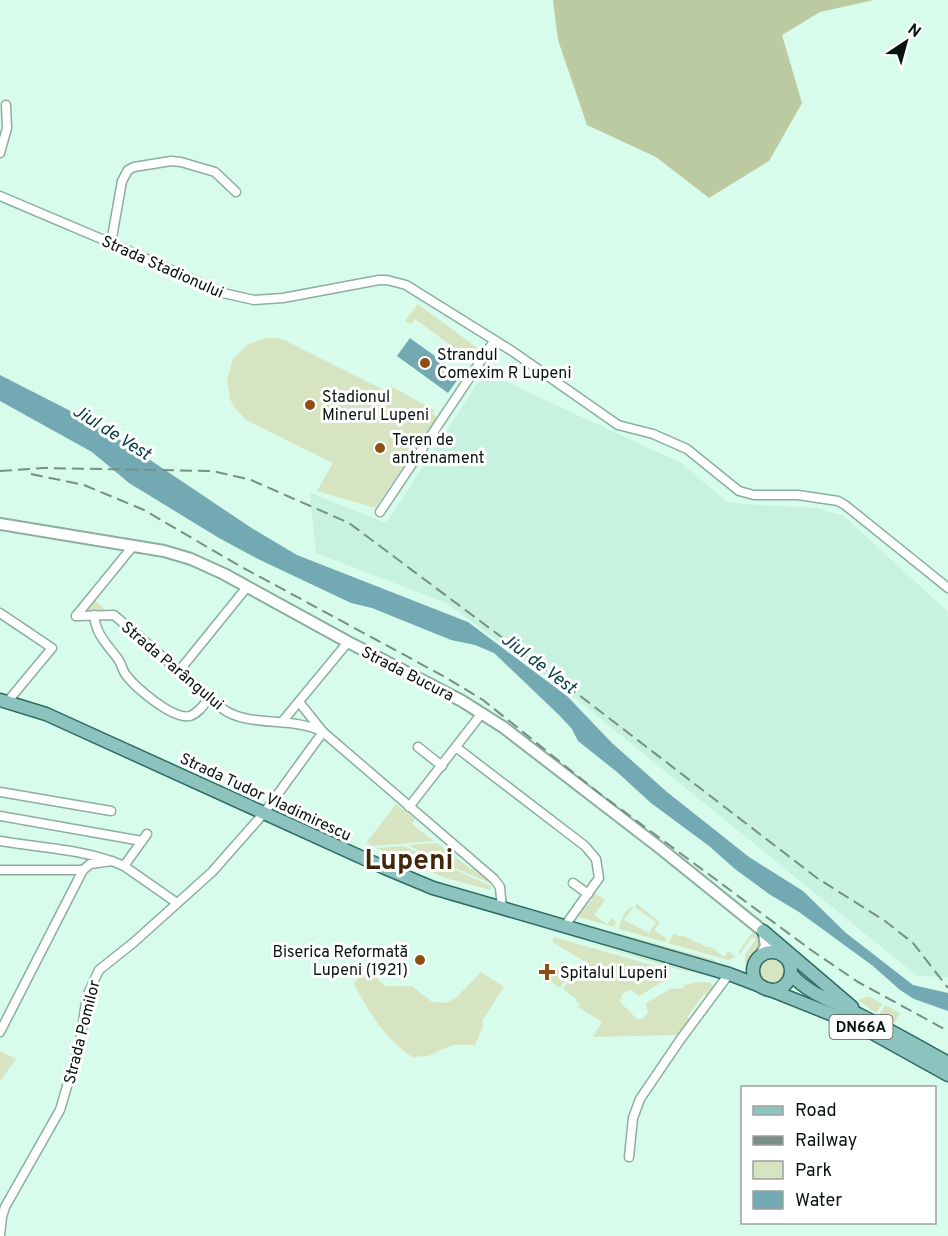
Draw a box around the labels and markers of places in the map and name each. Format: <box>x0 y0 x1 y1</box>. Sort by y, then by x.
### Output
place label: Strandul Comexim R Lupeni <box>437 346 571 384</box>
marker: Strandul Comexim R Lupeni <box>418 356 432 370</box>
place label: Stadionul Minerul Lupeni <box>322 388 429 426</box>
marker: Stadionul Minerul Lupeni <box>303 398 317 412</box>
place label: Teren de antrenament <box>392 431 484 469</box>
marker: Teren de antrenament <box>373 441 387 455</box>
place label: Biserica Reformată Lupeni (1921) <box>273 943 408 981</box>
marker: Biserica Reformată Lupeni (1921) <box>413 953 427 967</box>
marker: Spitalul Lupeni <box>538 963 556 981</box>
place label: Spitalul Lupeni <box>560 964 667 984</box>

